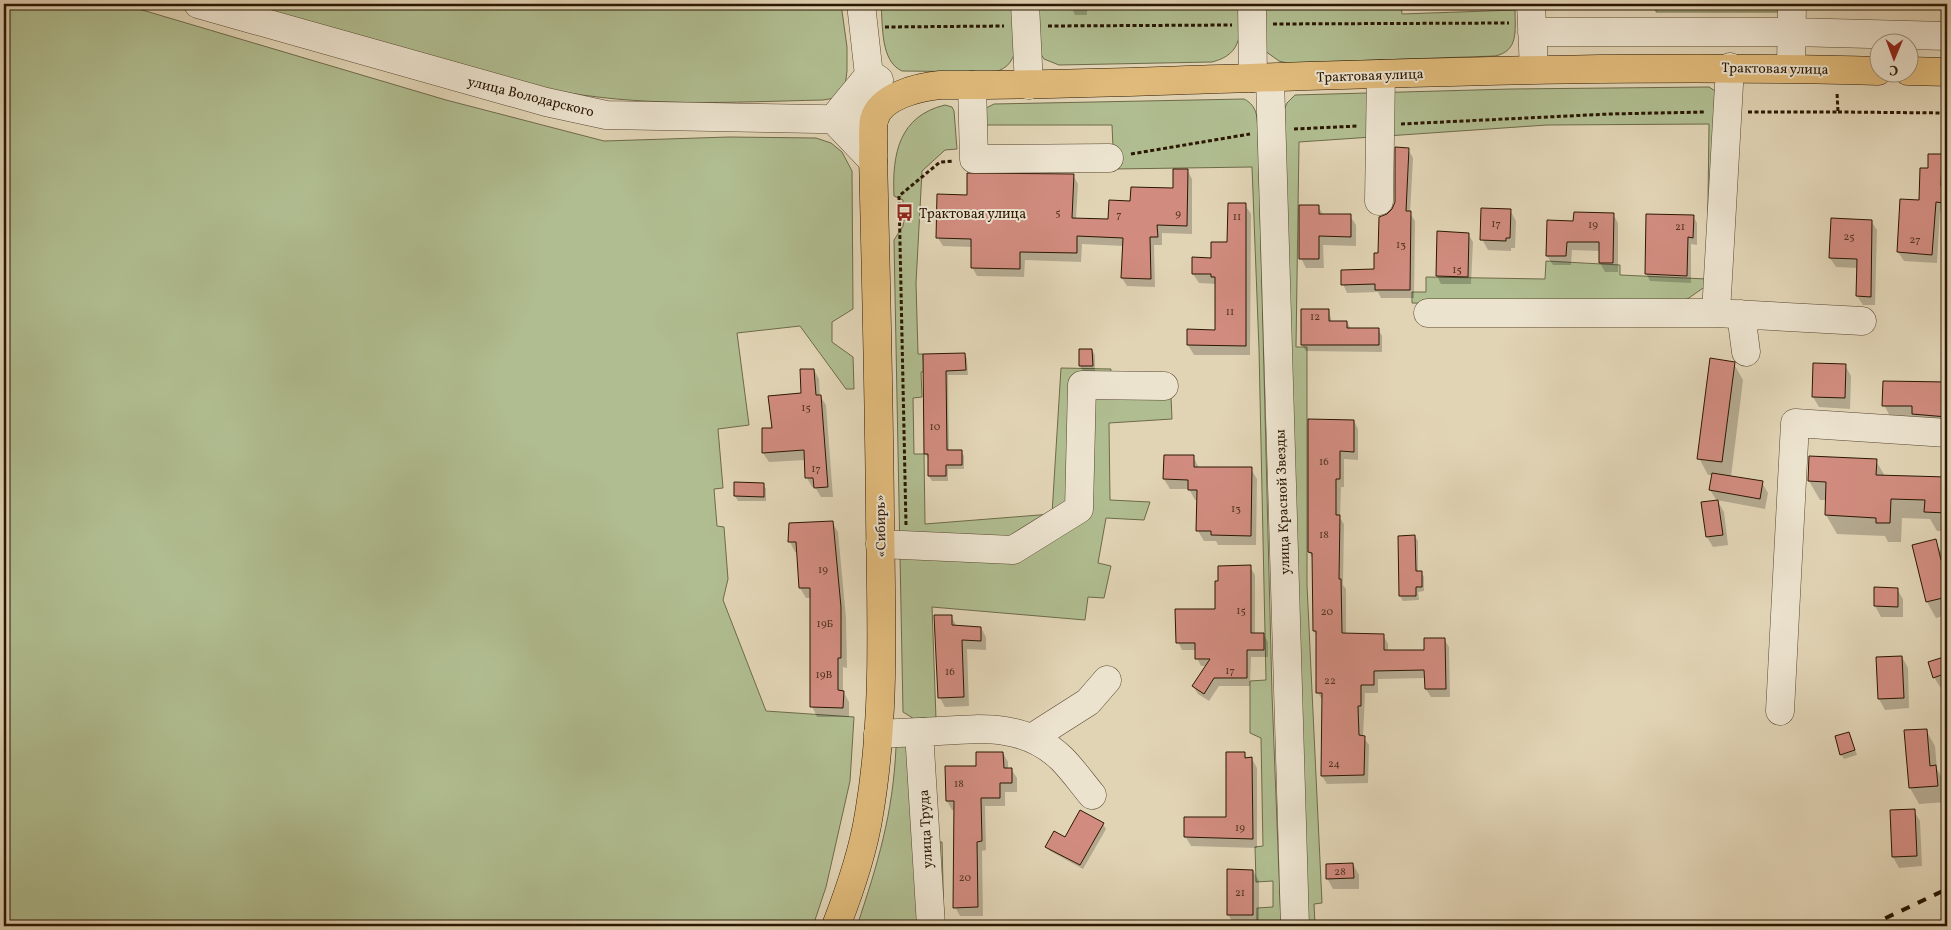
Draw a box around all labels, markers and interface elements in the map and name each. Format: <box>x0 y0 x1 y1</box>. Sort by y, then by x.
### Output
north arrow <box>1868 32 1918 82</box>
street label: Трактовая улица <box>1721 59 1829 80</box>
text: С <box>1889 60 1898 79</box>
street label: Трактовая улица <box>1316 65 1424 88</box>
street label: улица Володарского <box>465 73 596 122</box>
bus stop icon: Трактовая улица <box>895 203 915 223</box>
place label: Трактовая улица <box>919 205 1026 224</box>
house number: 5 <box>1055 206 1061 221</box>
house number: 9 <box>1175 207 1181 222</box>
house number: 7 <box>1116 208 1122 223</box>
house number: 11 <box>1233 210 1241 225</box>
house number: 17 <box>1491 217 1501 232</box>
house number: 19 <box>1588 218 1598 233</box>
house number: 21 <box>1675 220 1685 235</box>
house number: 25 <box>1843 230 1855 245</box>
house number: 27 <box>1910 233 1920 248</box>
house number: 13 <box>1396 238 1406 253</box>
house number: 15 <box>1452 263 1462 278</box>
house number: 11 <box>1226 305 1234 320</box>
house number: 12 <box>1310 310 1320 325</box>
house number: 15 <box>801 401 811 416</box>
house number: 10 <box>930 420 941 435</box>
street label: улица Красной Звезды <box>1271 429 1296 575</box>
house number: 16 <box>1319 455 1329 470</box>
house number: 17 <box>811 462 821 477</box>
street label: «Сибирь» <box>871 494 892 558</box>
house number: 13 <box>1231 502 1241 517</box>
house number: 18 <box>1319 528 1329 543</box>
house number: 19 <box>818 563 828 578</box>
house number: 15 <box>1236 604 1246 619</box>
house number: 20 <box>1321 605 1334 620</box>
house number: 19Б <box>817 617 834 632</box>
house number: 17 <box>1225 664 1235 679</box>
house number: 16 <box>945 665 955 680</box>
house number: 19В <box>816 668 833 683</box>
house number: 22 <box>1324 674 1336 689</box>
house number: 24 <box>1328 757 1340 772</box>
house number: 18 <box>954 777 964 792</box>
street label: улица Труда <box>915 789 938 869</box>
house number: 19 <box>1235 821 1245 836</box>
house number: 28 <box>1334 865 1346 880</box>
house number: 20 <box>959 871 972 886</box>
house number: 21 <box>1235 886 1245 901</box>

